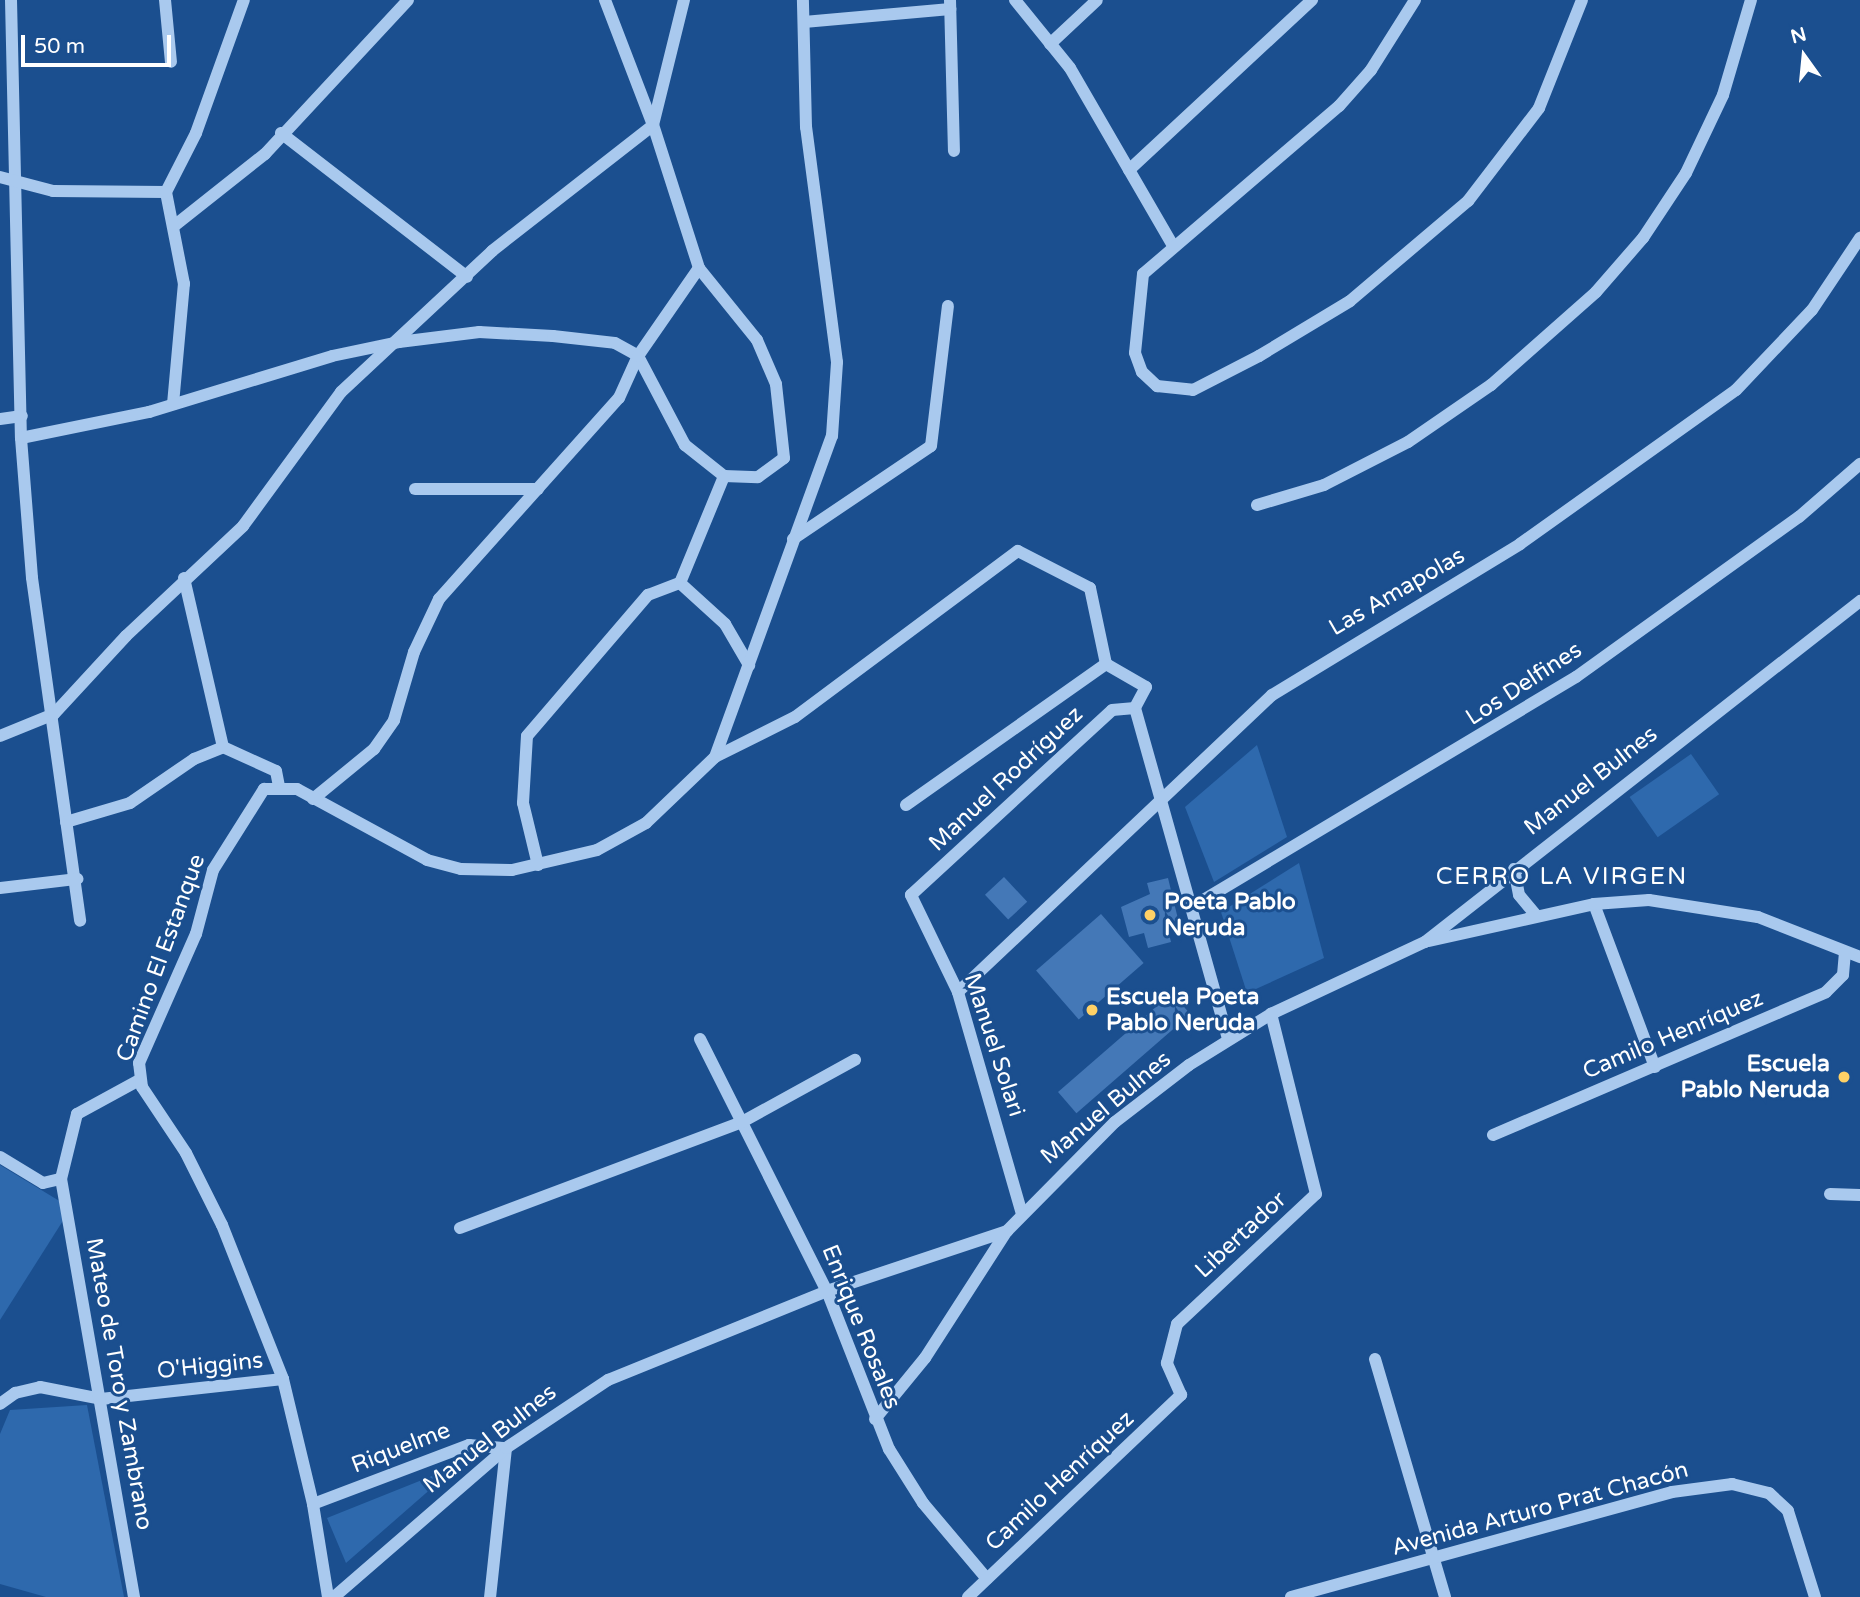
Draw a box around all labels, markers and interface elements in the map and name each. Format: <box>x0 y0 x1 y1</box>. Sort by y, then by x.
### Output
scale bar <box>24 21 175 65</box>
north arrow <box>1769 21 1839 91</box>
text: N <box>1788 23 1809 48</box>
text: 50 m <box>34 34 85 59</box>
street label: Las Amapolas <box>1324 542 1470 642</box>
street label: Los Delfines <box>1461 636 1587 732</box>
street label: Manuel Rodríguez <box>923 701 1089 857</box>
street label: Manuel Bulnes <box>1519 720 1663 842</box>
street label: Camino El Estanque <box>111 850 211 1066</box>
district label: CERRO LA VIRGEN <box>1438 863 1686 891</box>
place label: Poeta Pablo Neruda <box>1164 888 1296 942</box>
marker: Poeta Pablo Neruda <box>1142 907 1158 923</box>
street label: Manuel Solari <box>958 970 1030 1120</box>
place label: Escuela Poeta Pablo Neruda <box>1106 983 1259 1037</box>
street label: Camilo Henríquez <box>1579 985 1767 1085</box>
marker: Escuela Poeta Pablo Neruda <box>1084 1002 1100 1018</box>
street label: Manuel Bulnes <box>1035 1046 1177 1170</box>
place label: Escuela Pablo Neruda <box>1681 1050 1830 1104</box>
marker: Escuela Pablo Neruda <box>1836 1069 1852 1085</box>
street label: Libertador <box>1190 1186 1292 1284</box>
street label: Mateo de Toro y Zambrano <box>80 1236 158 1532</box>
street label: Enrique Rosales <box>815 1241 907 1413</box>
street label: O'Higgins <box>156 1347 264 1385</box>
street label: Manuel Bulnes <box>418 1378 562 1500</box>
street label: Camilo Henríquez <box>980 1405 1140 1557</box>
street label: Riquelme <box>348 1417 454 1479</box>
street label: Avenida Arturo Prat Chacón <box>1389 1456 1691 1562</box>

